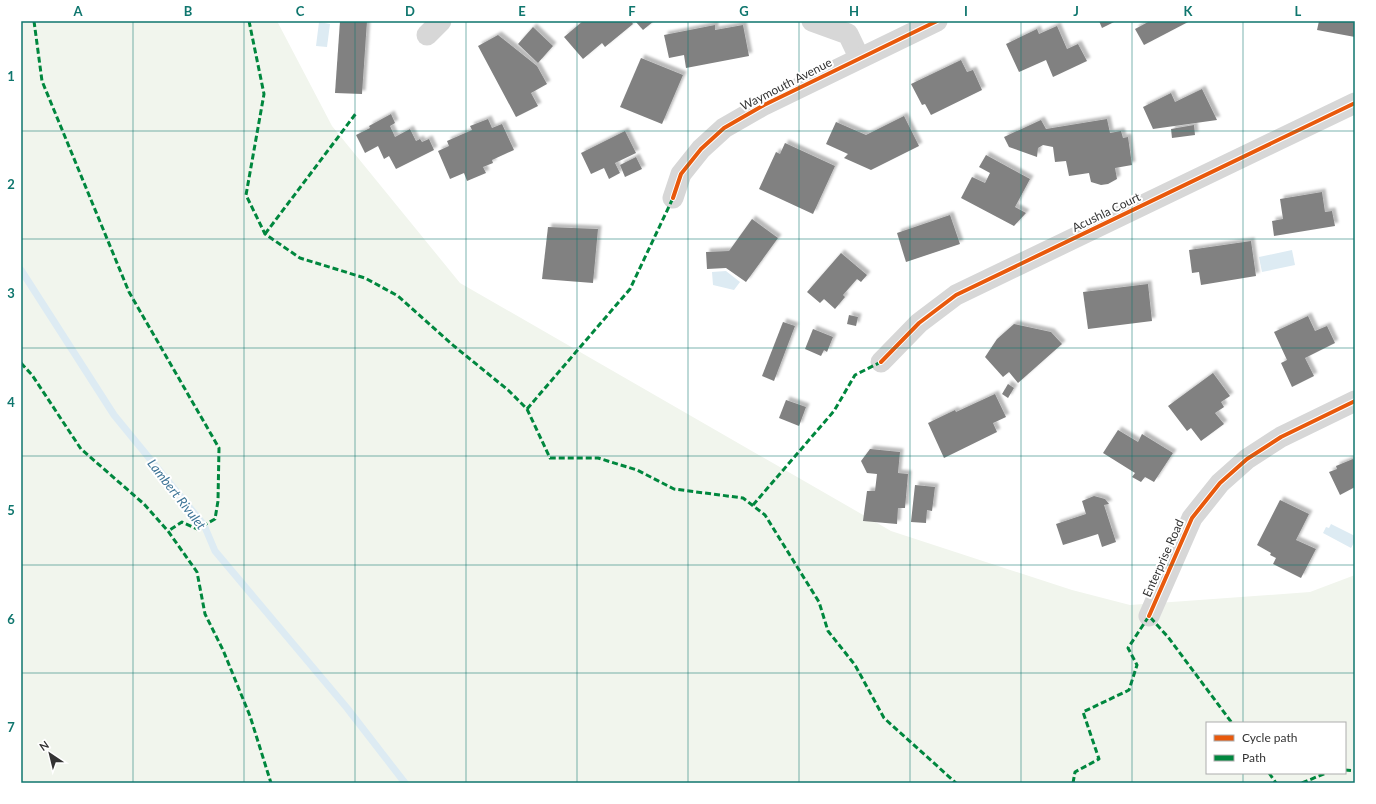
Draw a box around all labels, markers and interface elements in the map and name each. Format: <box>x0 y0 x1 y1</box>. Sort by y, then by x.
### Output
text: A <box>72 3 83 19</box>
text: B <box>184 3 193 19</box>
text: C <box>296 3 305 19</box>
text: D <box>405 3 415 19</box>
text: E <box>518 3 526 19</box>
text: F <box>628 3 636 19</box>
text: G <box>739 3 749 19</box>
text: H <box>849 3 859 19</box>
text: I <box>964 3 968 19</box>
text: J <box>1073 3 1079 19</box>
text: K <box>1184 3 1194 19</box>
text: L <box>1295 3 1302 19</box>
street label: Waymouth Avenue <box>738 55 834 113</box>
text: 1 <box>7 68 15 84</box>
text: 2 <box>7 176 15 192</box>
street label: Acushla Court <box>1069 189 1143 235</box>
text: 3 <box>7 285 15 301</box>
text: 4 <box>7 394 15 410</box>
water label: Lambert Rivulet <box>144 455 210 533</box>
text: 5 <box>7 502 15 518</box>
street label: Enterprise Road <box>1139 517 1187 599</box>
text: 6 <box>7 611 15 627</box>
text: 7 <box>7 719 15 735</box>
legend <box>1206 722 1346 774</box>
text: Cycle path <box>1242 730 1297 745</box>
north arrow <box>30 734 70 774</box>
text: N <box>37 738 51 753</box>
text: Path <box>1242 750 1266 765</box>

